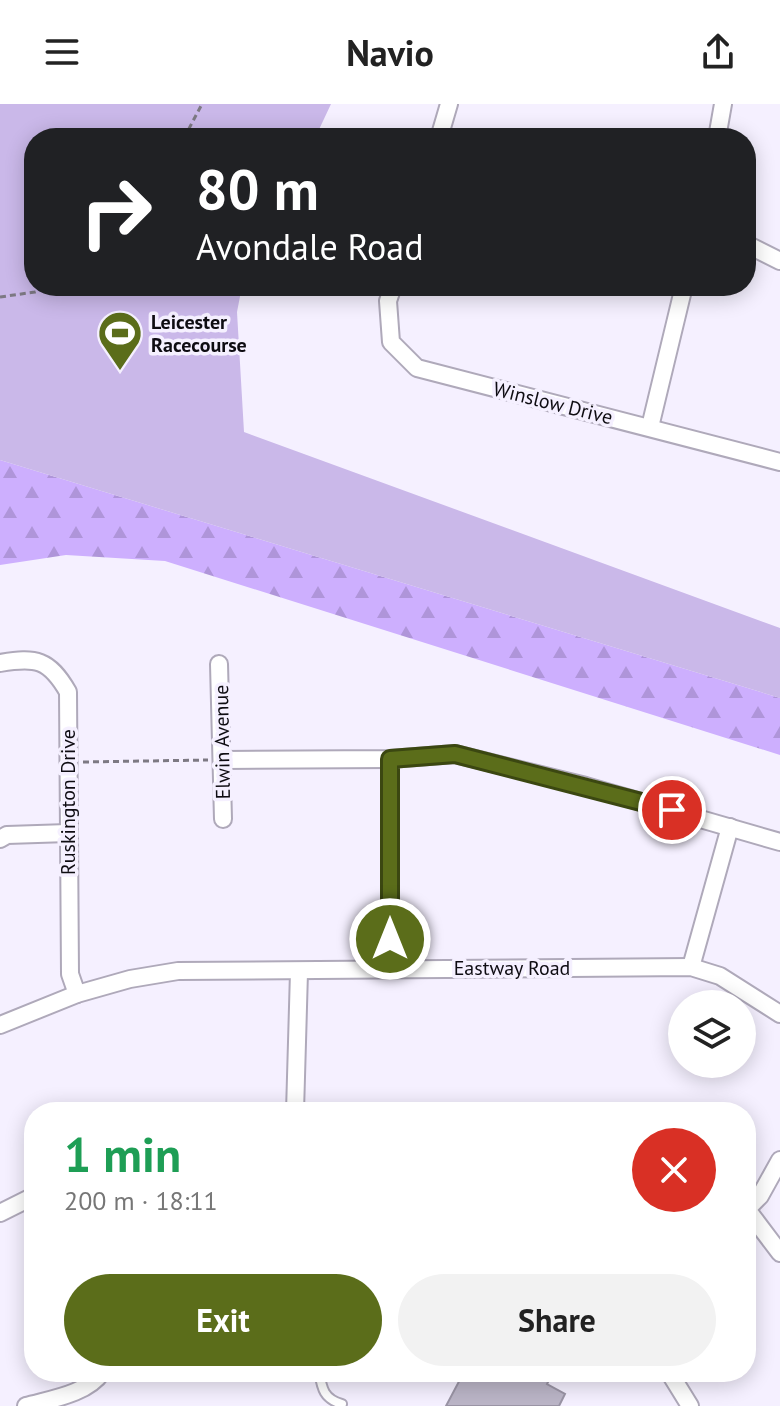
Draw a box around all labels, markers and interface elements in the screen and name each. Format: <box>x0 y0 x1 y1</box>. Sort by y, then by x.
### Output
text: Navio <box>346 29 434 76</box>
icon: menu <box>40 30 84 74</box>
icon: share <box>696 30 740 74</box>
text: 80 m <box>196 153 319 225</box>
icon: right <box>64 160 168 264</box>
text: Avondale Road <box>196 223 424 270</box>
sports icon: Leicester Racecourse <box>96 309 144 372</box>
place label: Leicester Racecourse <box>151 309 247 358</box>
street label: Winslow Drive <box>491 376 615 430</box>
street label: Elwin Avenue <box>208 684 236 800</box>
street label: Ruskington Drive <box>55 729 81 875</box>
pin <box>638 776 706 844</box>
icon: arrive <box>650 788 694 832</box>
position arrow <box>348 897 432 981</box>
street label: Eastway Road <box>454 955 570 981</box>
map controls <box>668 990 756 1078</box>
button: layers <box>668 990 756 1078</box>
text: 1 min <box>64 1123 181 1185</box>
button: close <box>632 1128 716 1212</box>
text: 200 m · 18:11 <box>64 1184 218 1217</box>
button: Exit <box>64 1274 382 1366</box>
button: Share <box>398 1274 716 1366</box>

